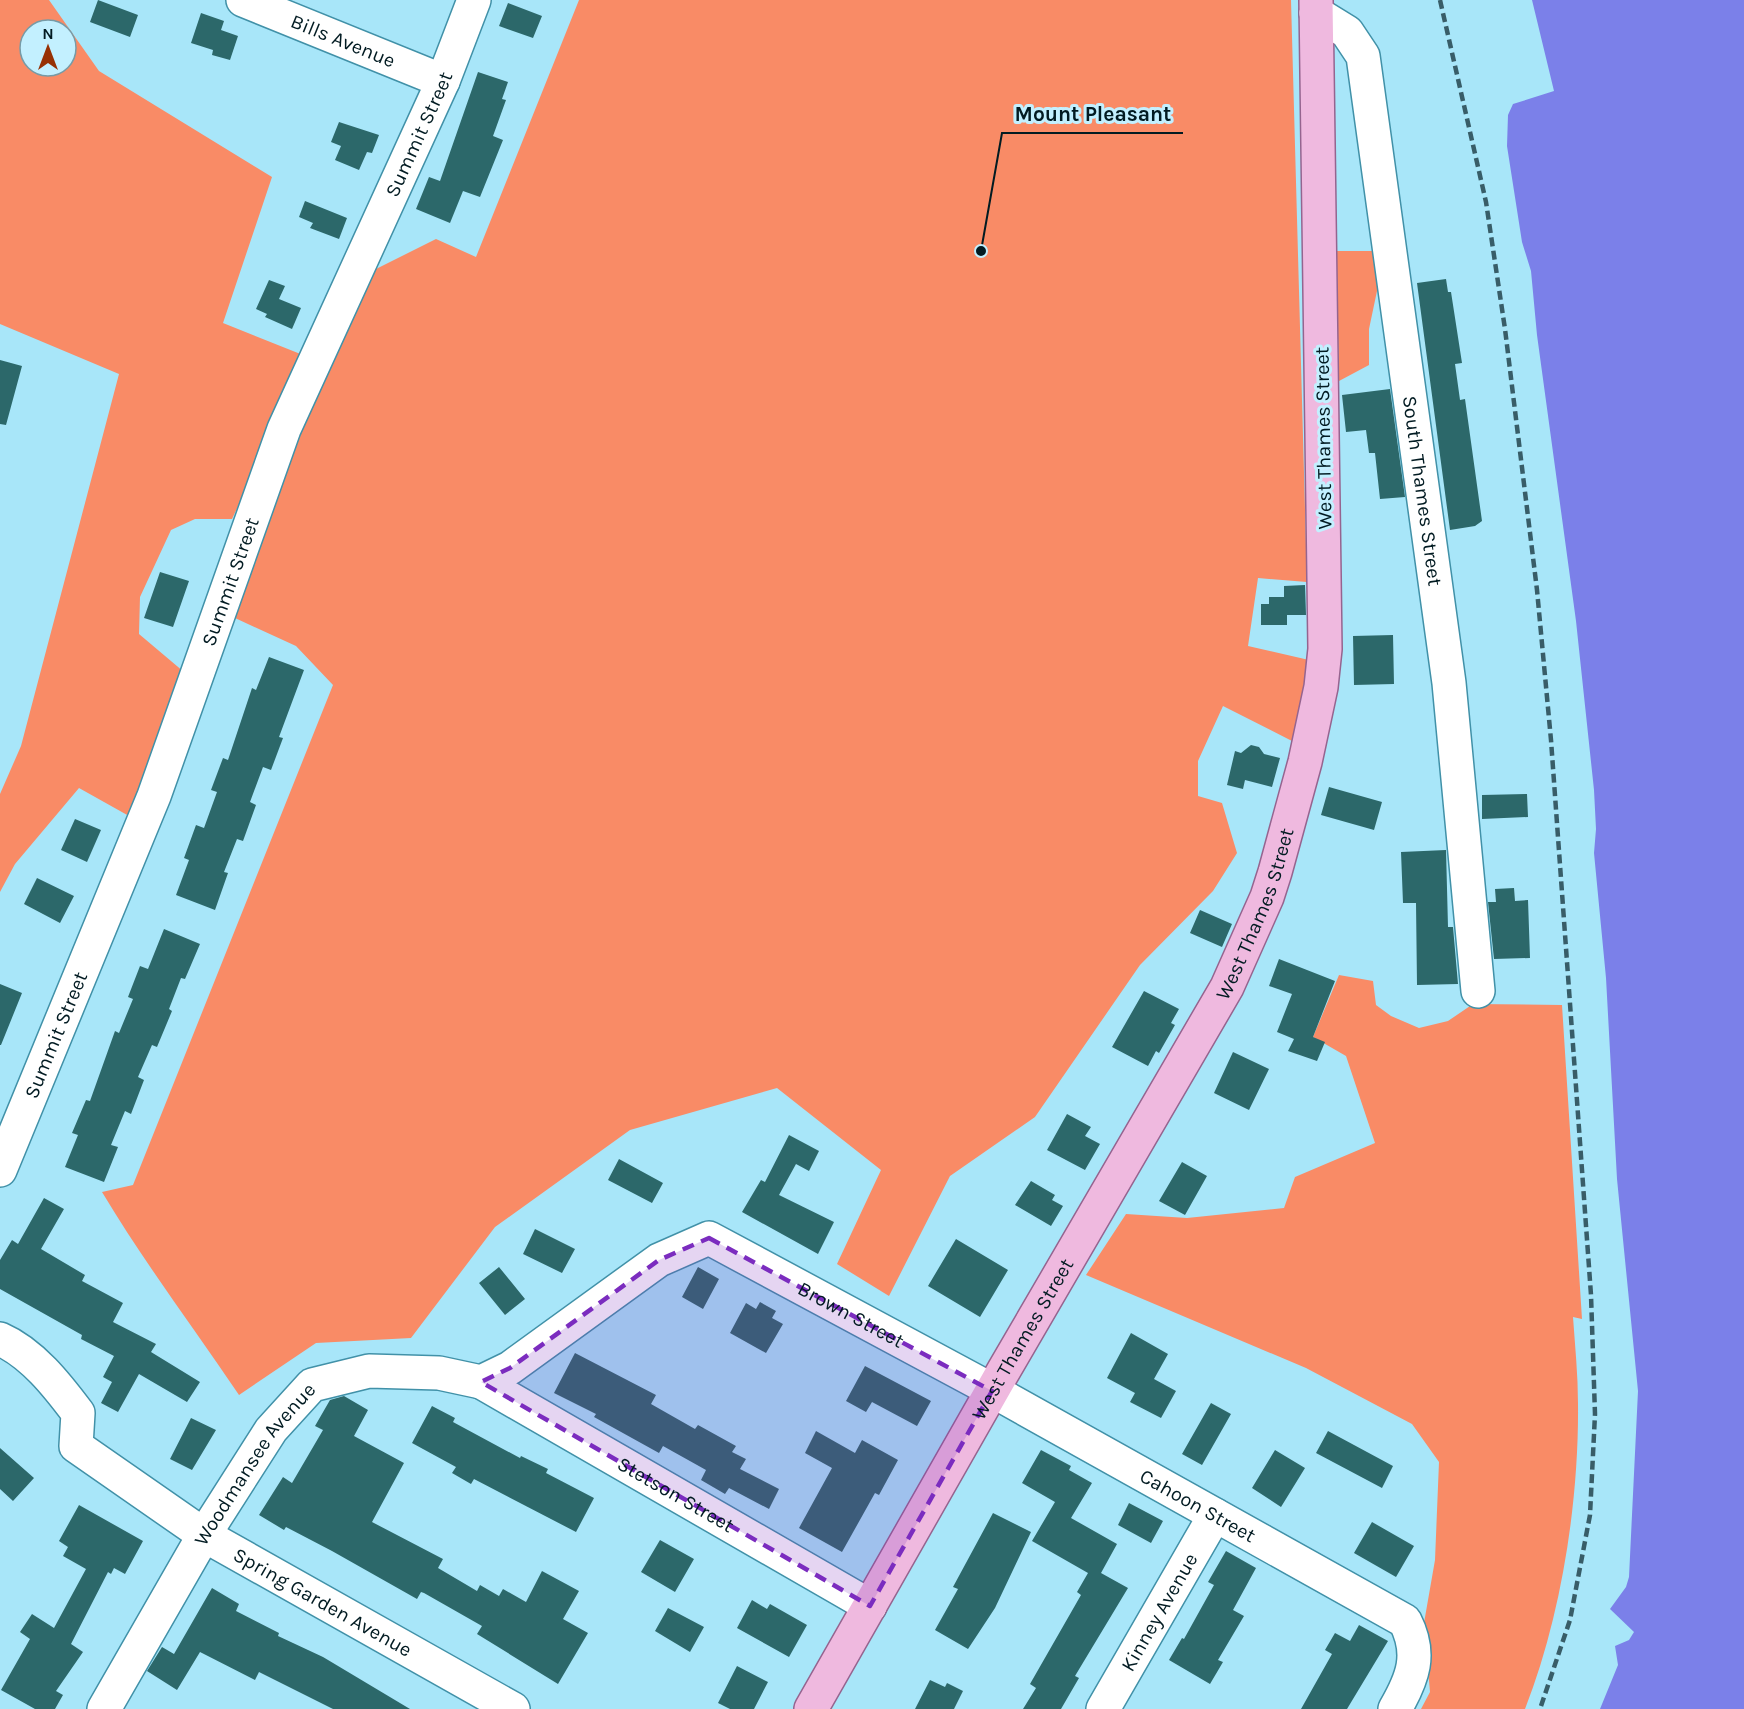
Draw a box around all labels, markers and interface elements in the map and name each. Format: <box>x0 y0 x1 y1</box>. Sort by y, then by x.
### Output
street label: Bills Avenue <box>287 10 399 72</box>
north arrow <box>18 18 78 78</box>
text: N <box>42 24 54 43</box>
street label: Summit Street <box>381 68 458 200</box>
callout: Mount Pleasant <box>1002 94 1183 133</box>
text: Mount Pleasant <box>1015 102 1171 126</box>
street label: West Thames Street <box>1310 346 1337 529</box>
street label: South Thames Street <box>1398 394 1447 588</box>
street label: Summit Street <box>197 514 264 649</box>
street label: West Thames Street <box>1211 825 1299 1004</box>
street label: Summit Street <box>20 968 93 1102</box>
street label: West Thames Street <box>967 1254 1079 1424</box>
street label: Brown Street <box>794 1277 908 1353</box>
street label: Woodmansee Avenue <box>190 1378 320 1550</box>
street label: Stetson Street <box>613 1452 738 1538</box>
street label: Cahoon Street <box>1136 1464 1260 1548</box>
street label: Spring Garden Avenue <box>229 1543 416 1662</box>
street label: Kinney Avenue <box>1116 1549 1203 1675</box>

